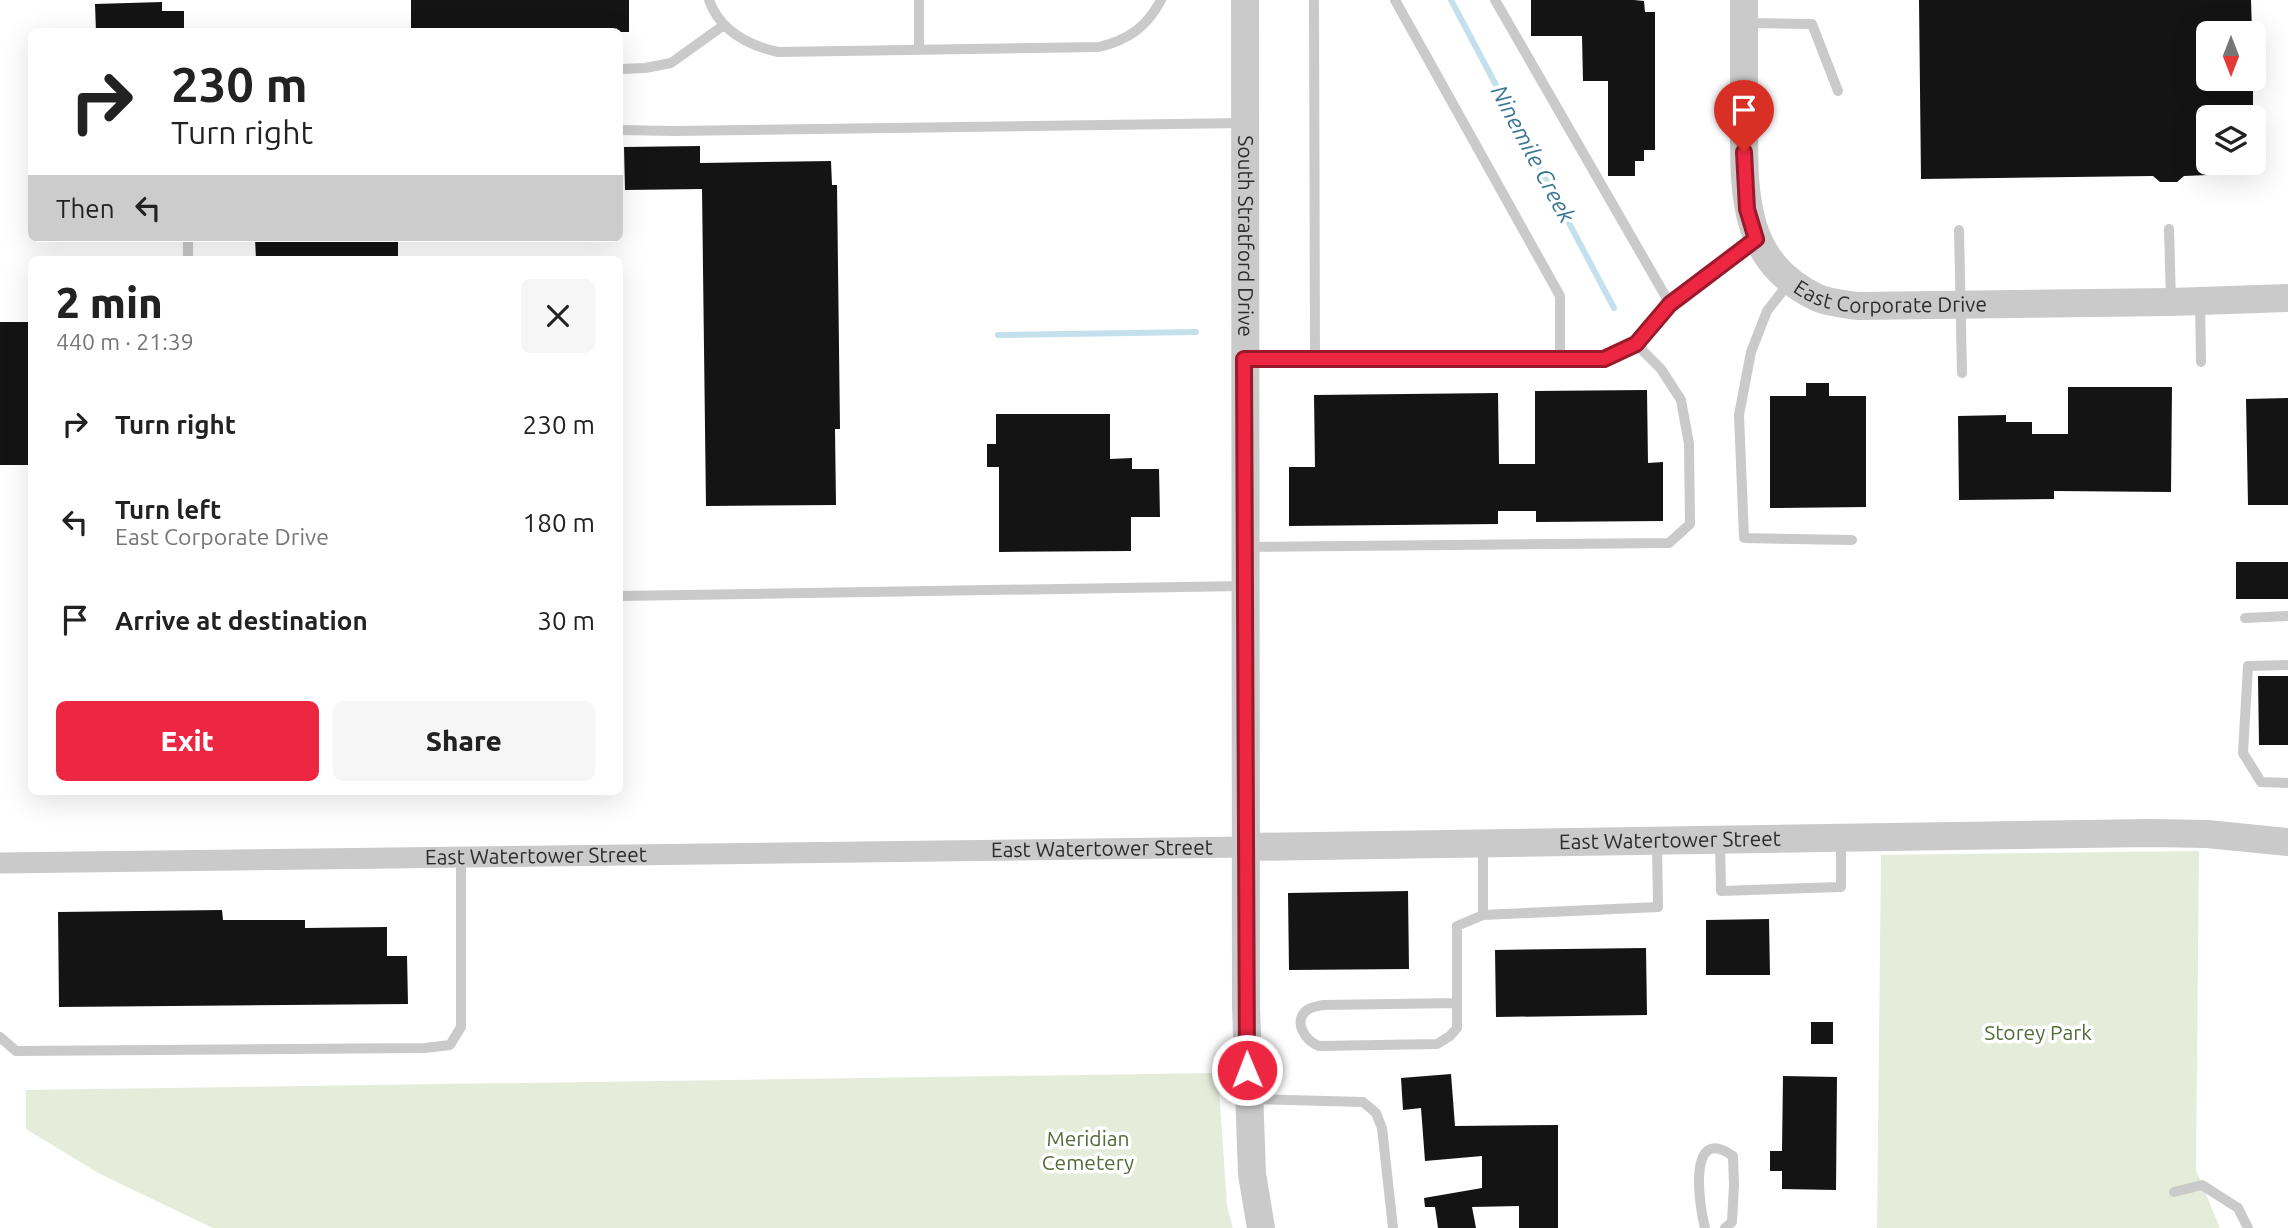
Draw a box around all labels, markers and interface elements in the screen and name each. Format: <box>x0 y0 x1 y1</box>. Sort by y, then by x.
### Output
north arrow <box>2196 21 2266 91</box>
map controls <box>2196 21 2266 175</box>
icon: right <box>56 56 147 147</box>
text: 230 m <box>171 56 308 111</box>
pin <box>1714 80 1774 152</box>
water label: Ninemile Creek <box>1487 81 1580 227</box>
icon: arrive <box>1725 91 1763 129</box>
button: layers <box>2196 105 2266 175</box>
text: Turn right <box>171 114 313 150</box>
street label: South Stratford Drive <box>1234 135 1258 337</box>
icon: left <box>129 189 167 227</box>
text: Then <box>56 194 115 223</box>
street label: East Corporate Drive <box>1790 274 1987 317</box>
text: 2 min <box>56 279 163 326</box>
button: close <box>521 279 595 353</box>
text: 440 m · 21:39 <box>56 329 194 354</box>
icon: right <box>56 405 94 443</box>
text: Turn right <box>115 410 236 439</box>
text: 230 m <box>523 410 595 439</box>
text: Turn left <box>115 495 221 524</box>
icon: left <box>56 503 94 541</box>
text: 180 m <box>523 508 595 537</box>
text: East Corporate Drive <box>115 524 329 549</box>
icon: arrive <box>56 601 94 639</box>
text: Arrive at destination <box>115 606 368 635</box>
text: 30 m <box>537 606 595 635</box>
button: Exit <box>56 701 319 781</box>
button: Share <box>333 701 595 781</box>
street label: East Watertower Street <box>1559 826 1781 853</box>
street label: East Watertower Street <box>991 834 1213 861</box>
street label: East Watertower Street <box>425 842 647 869</box>
park label: Storey Park <box>1984 1020 2092 1044</box>
position arrow <box>1210 1033 1284 1107</box>
park label: Meridian Cemetery <box>1042 1126 1134 1174</box>

